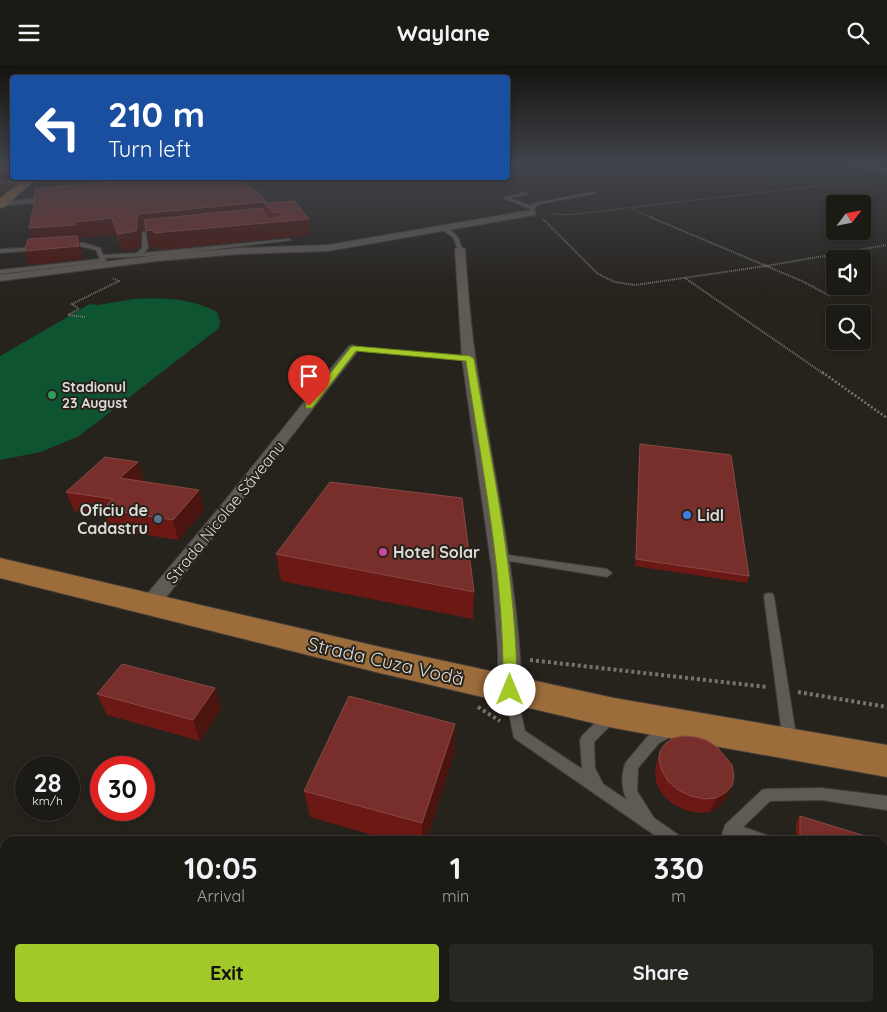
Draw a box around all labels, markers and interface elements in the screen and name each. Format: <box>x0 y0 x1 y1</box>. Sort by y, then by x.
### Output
icon: menu <box>15 19 43 47</box>
text: Waylane <box>397 19 490 47</box>
icon: search <box>844 19 872 47</box>
text: 210 m <box>108 92 205 136</box>
icon: left <box>25 95 90 160</box>
text: Turn left <box>108 135 191 163</box>
north arrow <box>826 195 871 240</box>
map controls <box>826 195 871 350</box>
button: sound <box>826 250 871 295</box>
button: search <box>826 305 871 350</box>
pin <box>288 355 330 406</box>
icon: arrive <box>295 362 323 390</box>
place label: Stadionul 23 August <box>62 378 128 412</box>
marker: Stadionul 23 August <box>46 389 58 401</box>
street label: Strada Nicolae Săveanu <box>161 437 289 587</box>
place label: Oficiu de Cadastru <box>77 500 148 538</box>
place label: Lidl <box>697 505 724 525</box>
marker: Lidl <box>681 509 693 521</box>
marker: Oficiu de Cadastru <box>152 513 164 525</box>
place label: Hotel Solar <box>393 542 480 562</box>
marker: Hotel Solar <box>377 546 389 558</box>
street label: Strada Cuza Vodă <box>306 631 466 691</box>
position arrow <box>483 663 535 715</box>
speed limit sign: 30 <box>90 756 155 821</box>
text: 28 <box>34 767 61 798</box>
text: km/h <box>32 793 63 808</box>
text: 10:05 <box>184 849 258 887</box>
text: 1 <box>450 849 461 887</box>
text: 330 <box>653 849 704 887</box>
text: Arrival <box>197 886 245 906</box>
text: min <box>442 886 469 906</box>
text: m <box>671 886 686 906</box>
button: Exit <box>15 944 439 1002</box>
button: Share <box>449 944 873 1002</box>

